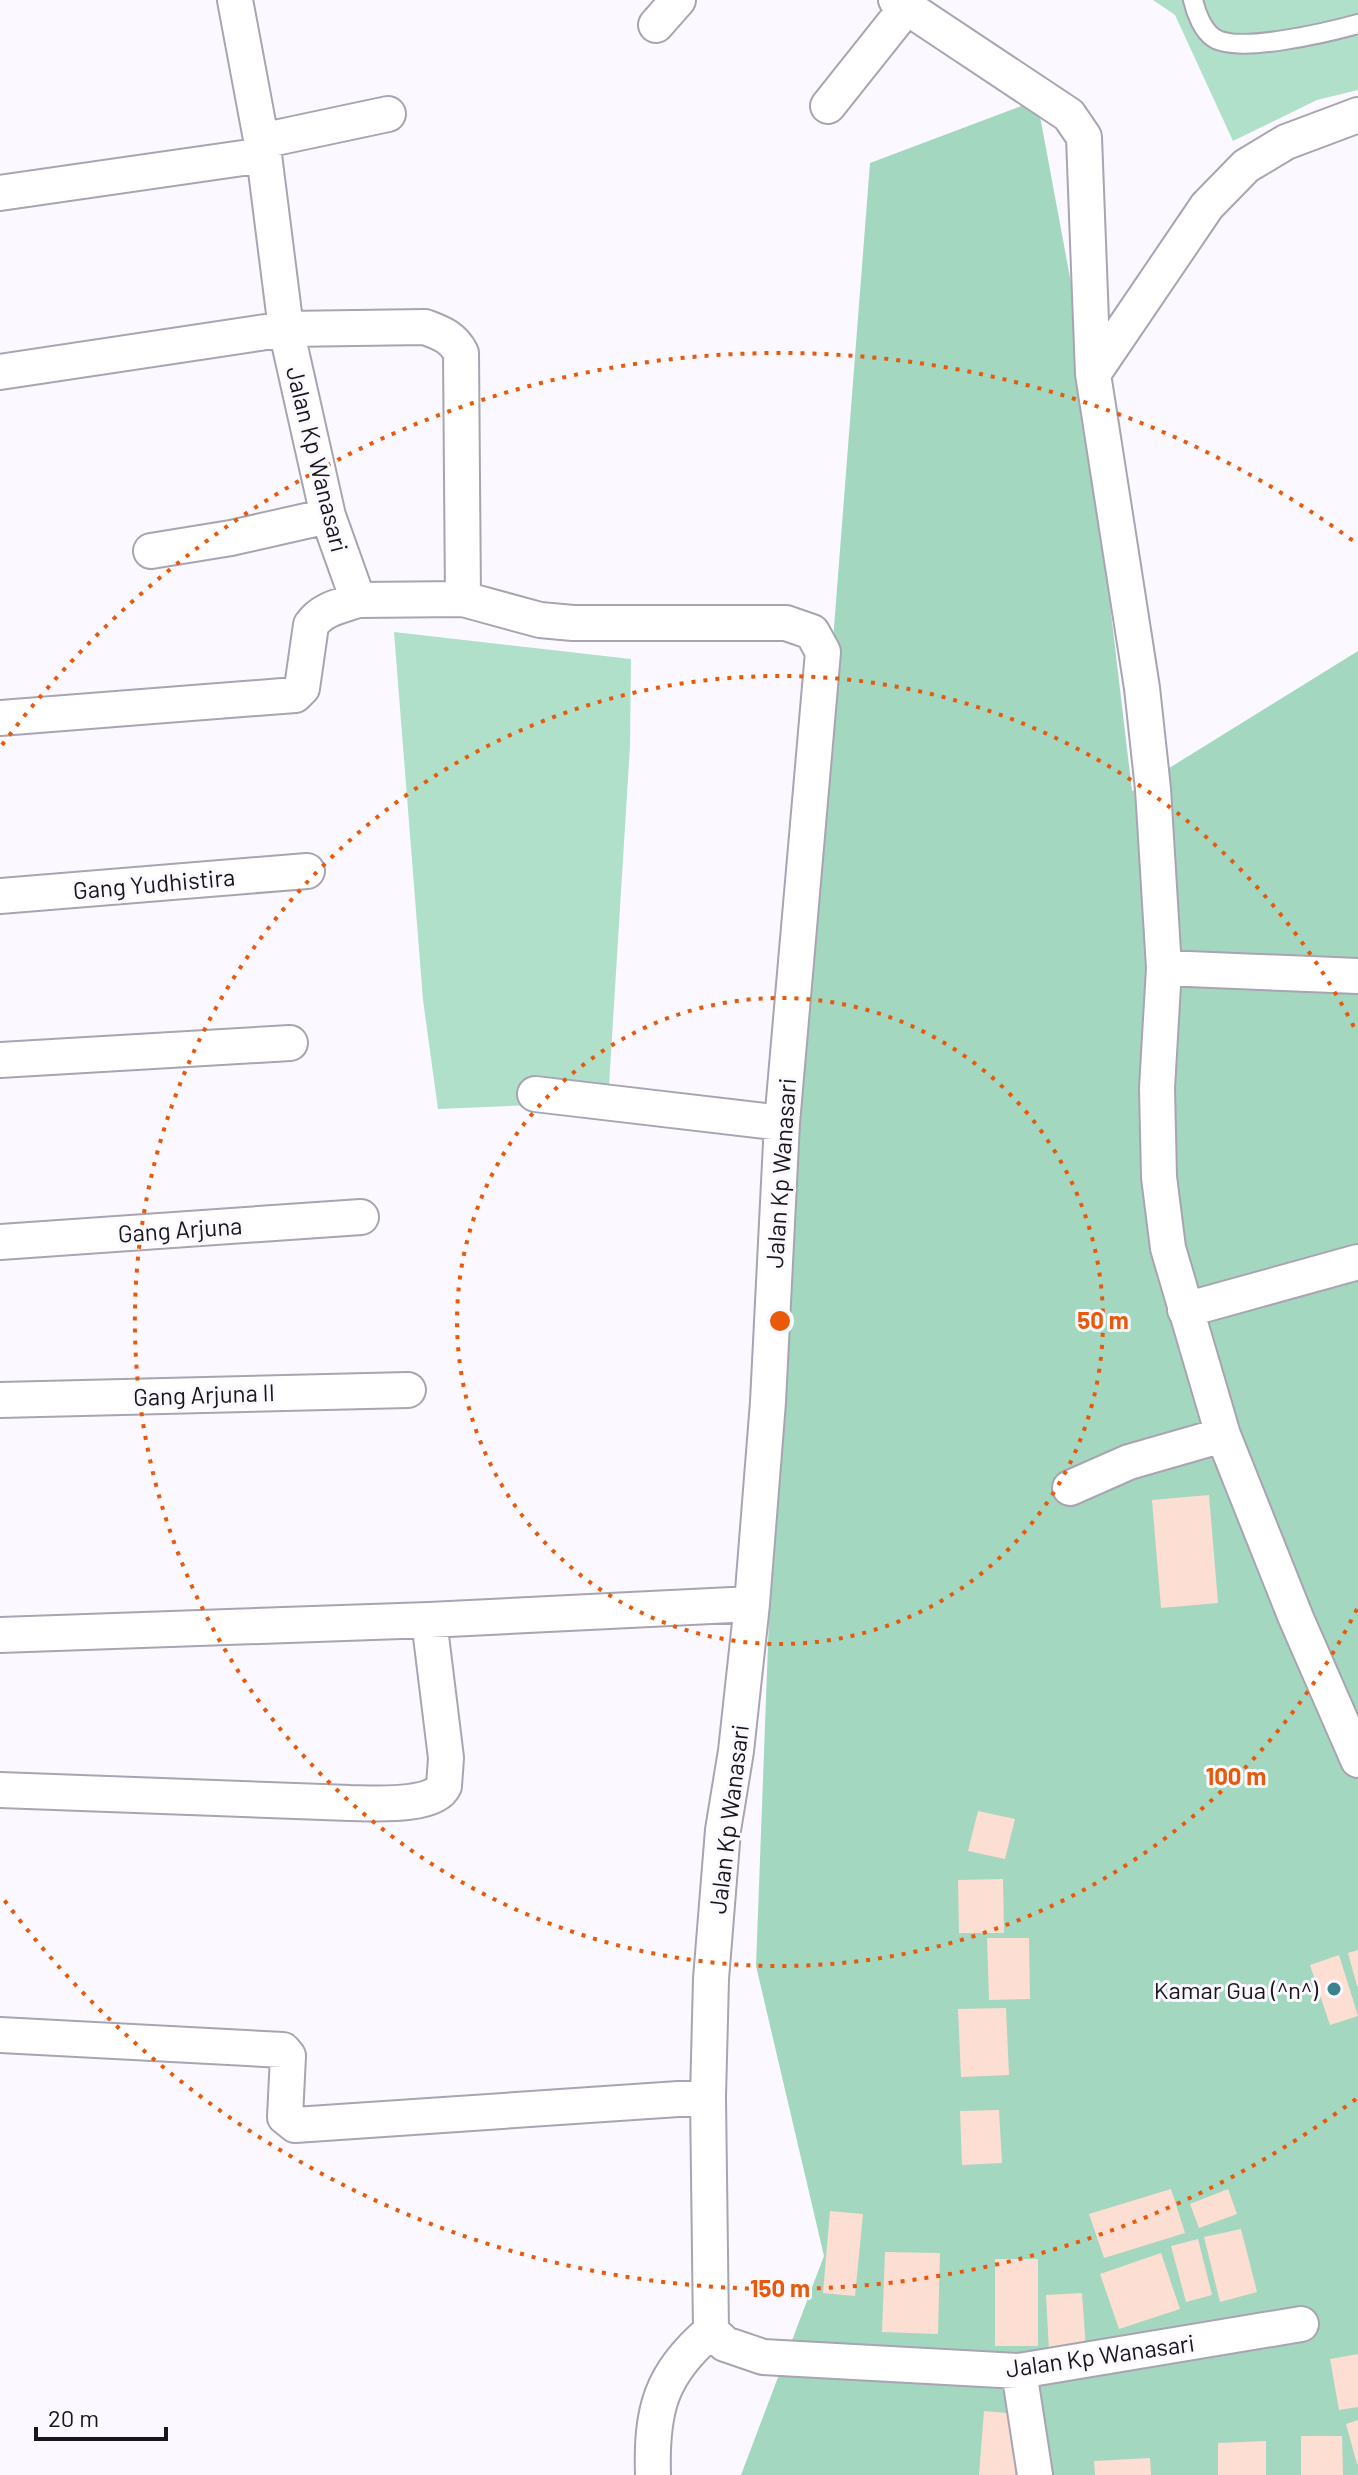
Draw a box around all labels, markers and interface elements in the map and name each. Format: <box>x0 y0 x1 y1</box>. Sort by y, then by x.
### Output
street label: Jalan Kp Wanasari <box>281 363 355 555</box>
street label: Gang Yudhistira <box>72 861 236 905</box>
street label: Jalan Kp Wanasari <box>759 1077 801 1269</box>
street label: Gang Arjuna <box>117 1210 243 1248</box>
text: 50 m <box>1077 1305 1129 1334</box>
centre of rings <box>766 1307 794 1335</box>
street label: Gang Arjuna II <box>133 1377 275 1411</box>
street label: Jalan Kp Wanasari <box>702 1723 754 1915</box>
text: 100 m <box>1206 1761 1266 1790</box>
place label: Kamar Gua (^n^) <box>1154 1975 1319 2004</box>
marker: Kamar Gua (^n^) <box>1325 1980 1343 1998</box>
text: 150 m <box>750 2273 810 2302</box>
street label: Jalan Kp Wanasari <box>1004 2327 1196 2383</box>
scale bar <box>36 2391 166 2441</box>
text: 20 m <box>48 2403 99 2432</box>

